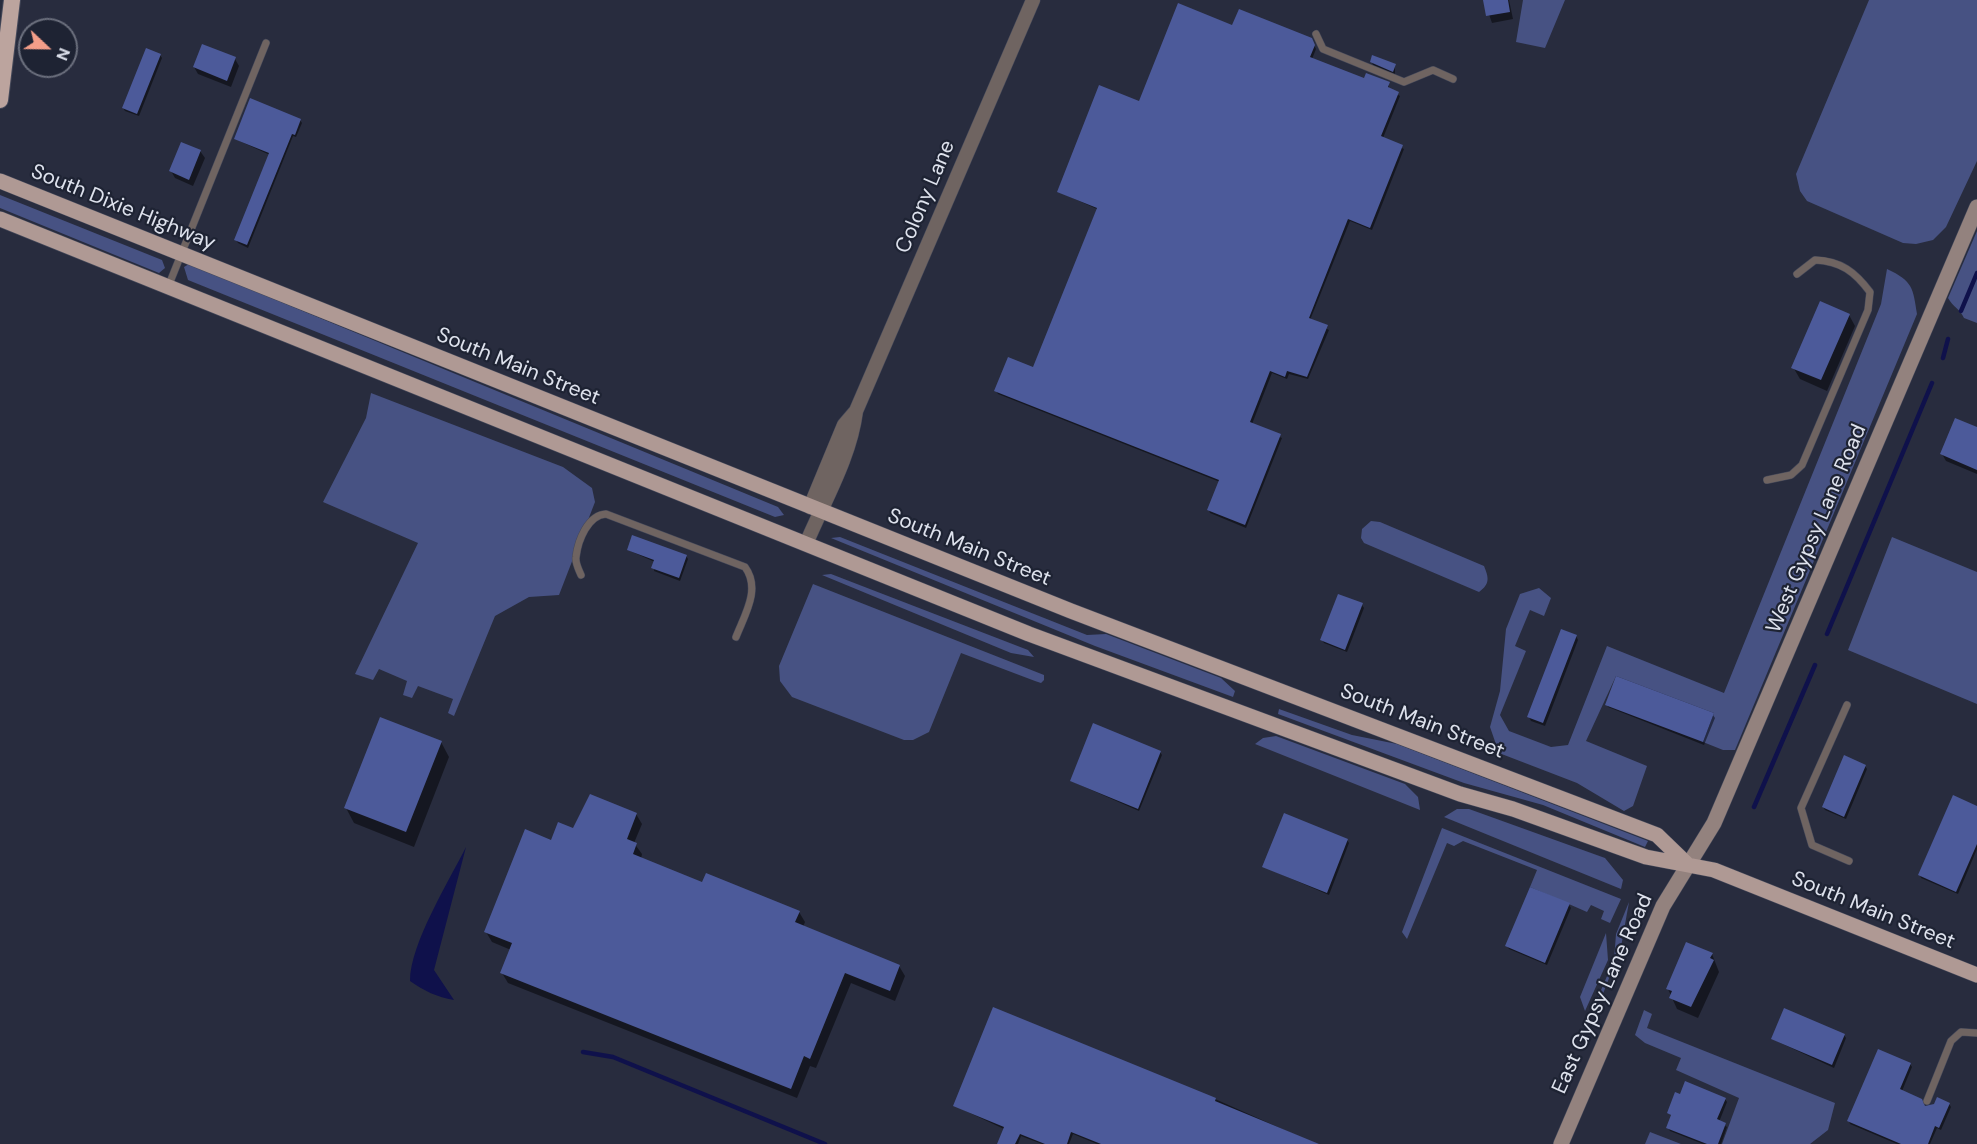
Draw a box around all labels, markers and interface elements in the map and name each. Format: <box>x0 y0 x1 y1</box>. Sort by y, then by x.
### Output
north arrow <box>18 18 78 78</box>
text: N <box>51 45 75 64</box>
street label: Colony Lane <box>891 137 961 257</box>
street label: South Dixie Highway <box>27 159 219 257</box>
street label: South Main Street <box>433 323 603 411</box>
street label: West Gypsy Lane Road <box>1762 421 1872 637</box>
street label: South Main Street <box>884 504 1054 592</box>
street label: South Main Street <box>1336 679 1508 765</box>
street label: South Main Street <box>1788 867 1958 955</box>
street label: East Gypsy Lane Road <box>1548 890 1658 1098</box>

